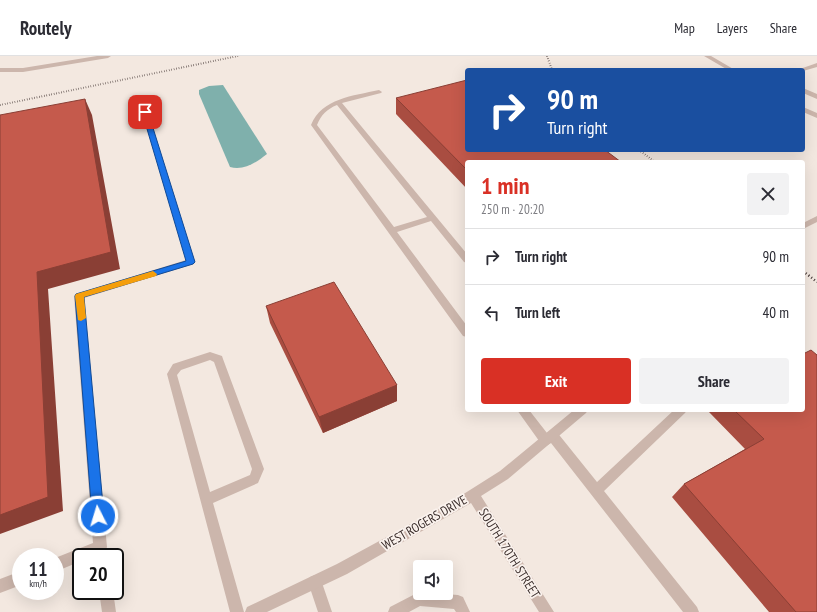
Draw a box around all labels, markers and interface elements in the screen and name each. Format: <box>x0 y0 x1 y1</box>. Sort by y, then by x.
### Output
text: Routely <box>20 16 72 40</box>
text: Map <box>674 19 695 37</box>
text: Layers <box>717 19 748 37</box>
text: Share <box>770 19 797 37</box>
text: 90 m <box>547 80 598 117</box>
icon: right <box>481 84 533 136</box>
pin <box>128 95 162 129</box>
icon: arrive <box>134 101 156 123</box>
text: Turn right <box>547 116 607 139</box>
text: 1 min <box>481 170 529 201</box>
button: close <box>747 173 789 215</box>
text: 250 m · 20:20 <box>481 201 544 218</box>
icon: right <box>481 246 503 268</box>
text: Turn right <box>515 247 567 266</box>
text: 90 m <box>763 247 789 266</box>
icon: left <box>481 302 503 324</box>
text: Turn left <box>515 303 560 322</box>
text: 40 m <box>763 303 789 322</box>
button: Exit <box>481 358 631 404</box>
button: Share <box>639 358 789 404</box>
street label: WEST ROGERS DRIVE <box>379 491 470 554</box>
position arrow <box>77 495 119 537</box>
street label: SOUTH 170TH STREET <box>475 505 544 601</box>
speed limit sign: 20 <box>72 548 124 600</box>
text: 11 <box>28 556 48 582</box>
map controls <box>413 560 453 600</box>
button: sound <box>413 560 453 600</box>
text: km/h <box>29 577 47 590</box>

